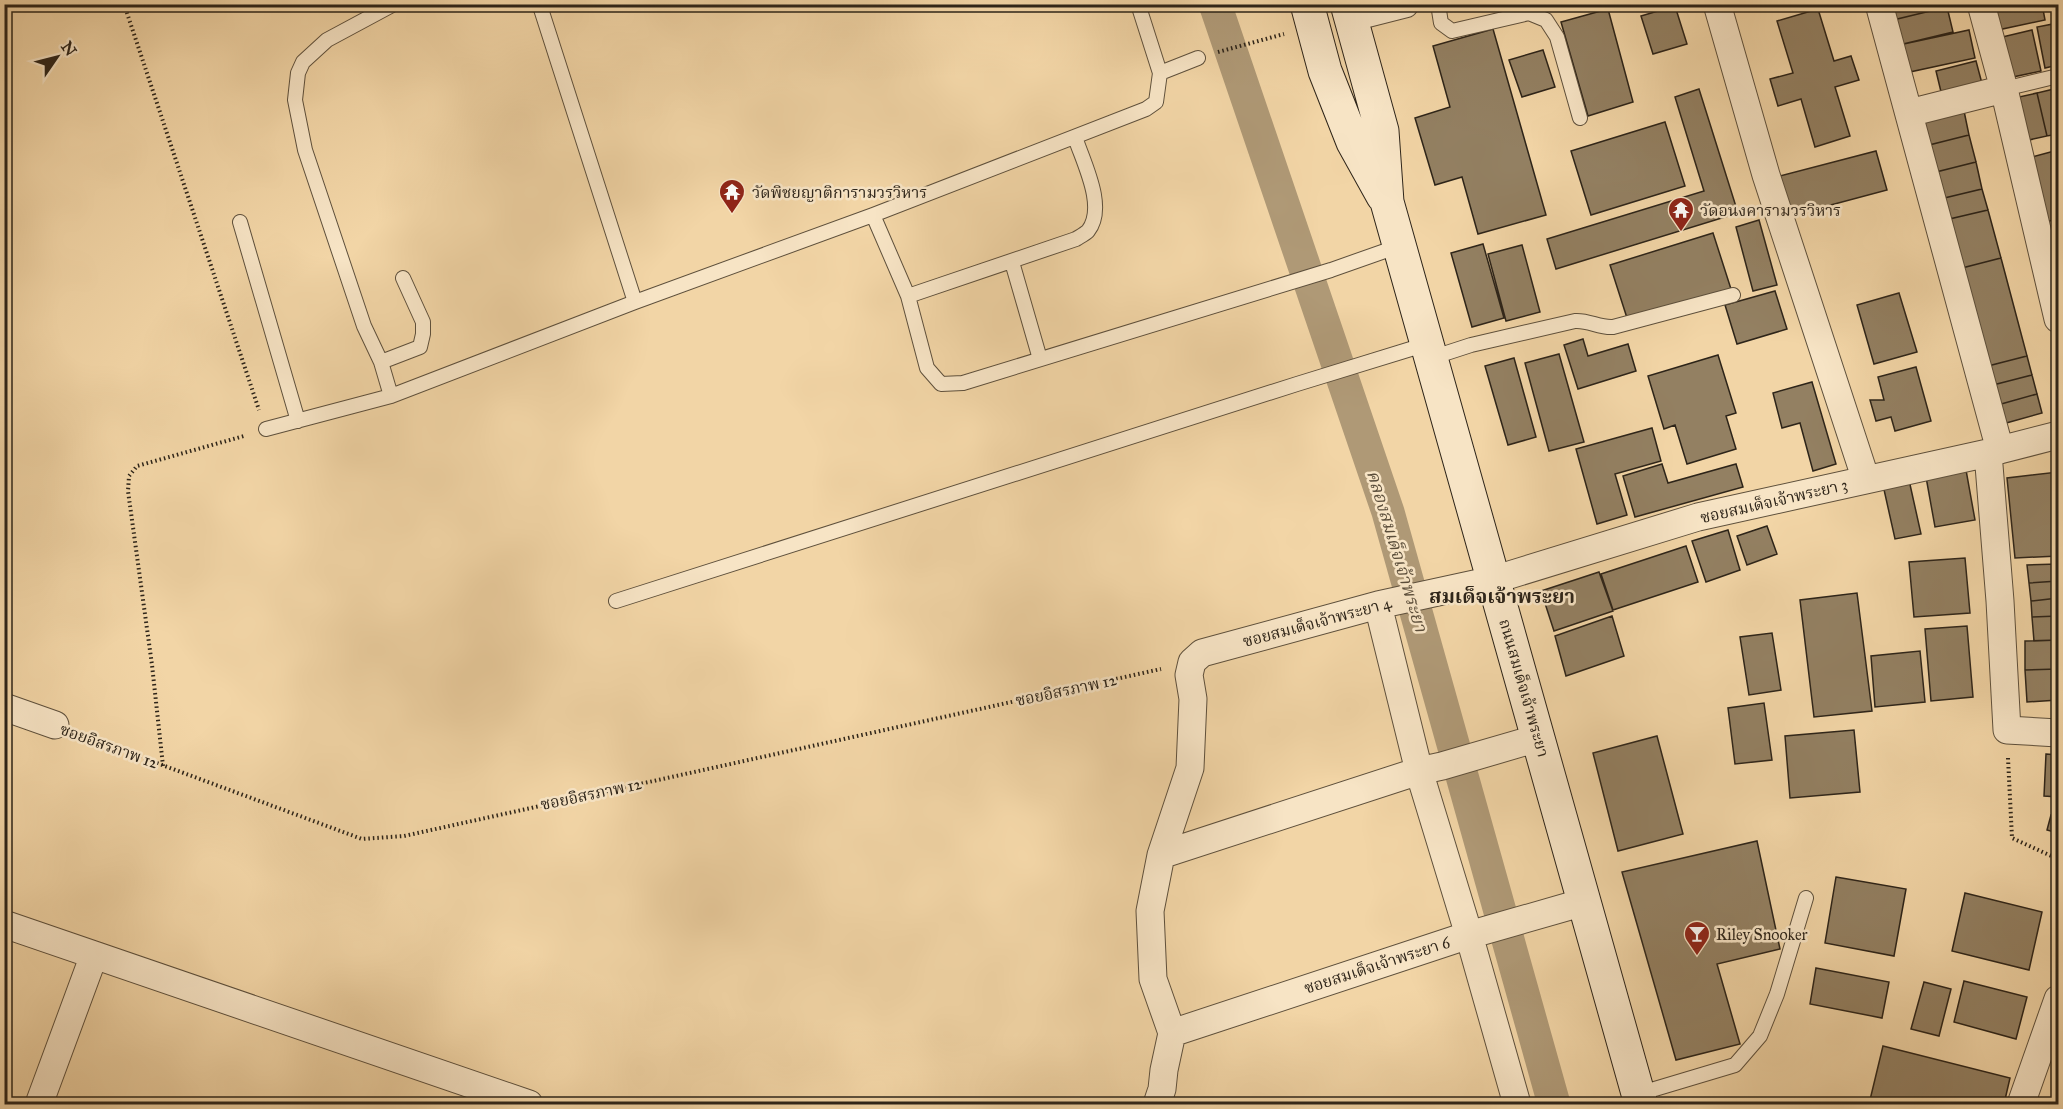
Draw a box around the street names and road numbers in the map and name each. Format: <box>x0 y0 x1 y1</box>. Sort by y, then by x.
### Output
street label: ซอยสมเด็จเจ้าพระยา 3 <box>1698 475 1850 527</box>
street label: ซอยสมเด็จเจ้าพระยา 4 <box>1241 593 1394 651</box>
street label: ถนนสมเด็จเจ้าพระยา <box>1495 617 1553 759</box>
street label: ซอยอิสรภาพ 12 <box>1014 670 1118 710</box>
street label: ซอยอิสรภาพ 12 <box>57 719 161 773</box>
street label: ซอยอิสรภาพ 12 <box>539 774 643 814</box>
street label: ซอยสมเด็จเจ้าพระยา 6 <box>1302 932 1453 998</box>

